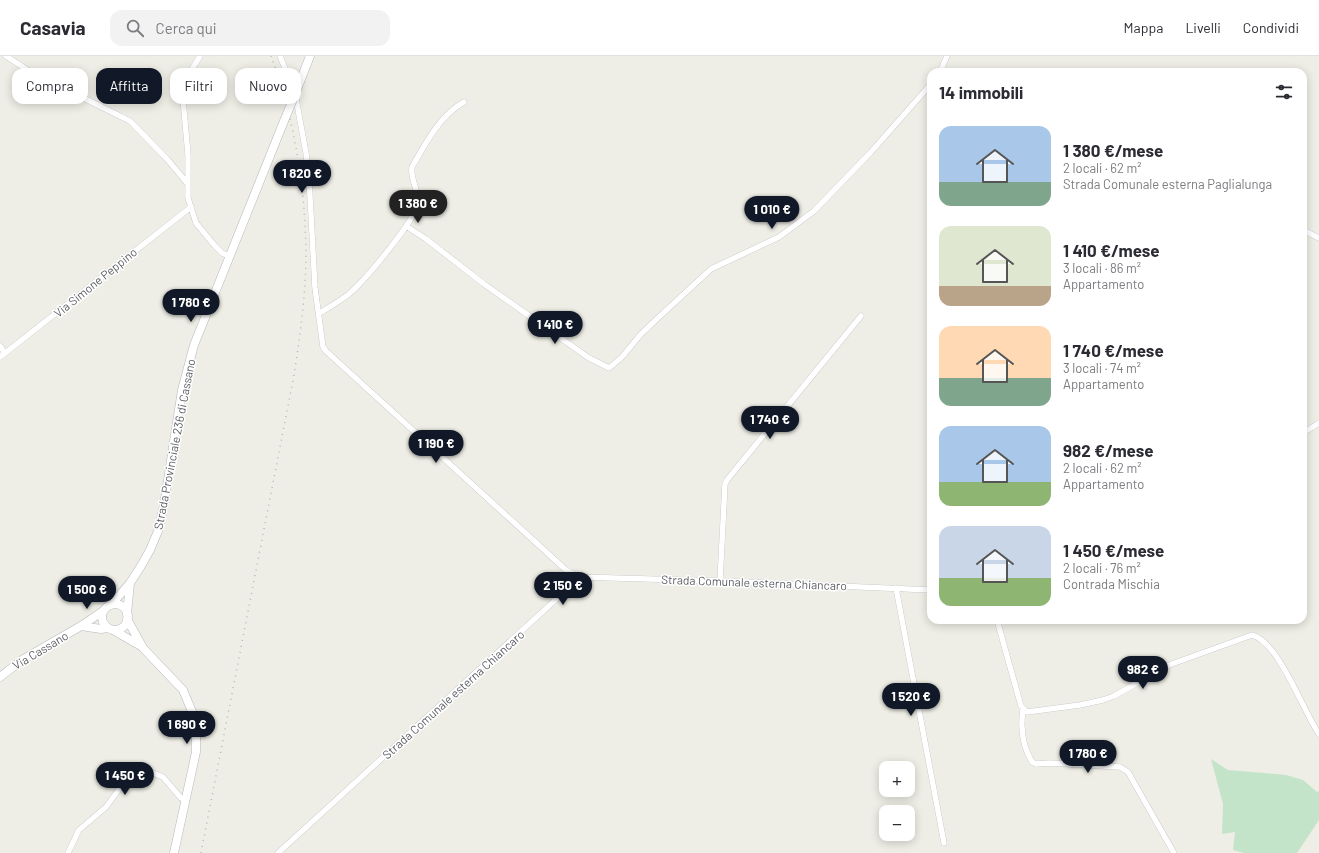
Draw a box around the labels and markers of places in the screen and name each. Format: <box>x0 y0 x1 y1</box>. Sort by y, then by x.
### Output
pin: 1 820 € <box>265 160 339 194</box>
pin: 1 380 € <box>381 190 455 224</box>
pin: 1 010 € <box>735 196 809 230</box>
pin: 1 780 € <box>154 289 228 323</box>
pin: 1 410 € <box>518 311 592 345</box>
pin: 1 740 € <box>733 406 807 440</box>
pin: 1 190 € <box>399 430 473 464</box>
pin: 2 150 € <box>526 572 600 606</box>
pin: 1 500 € <box>50 576 124 610</box>
pin: 982 € <box>1115 656 1171 690</box>
pin: 1 520 € <box>874 683 948 717</box>
pin: 1 690 € <box>150 711 224 745</box>
pin: 1 780 € <box>1051 740 1125 774</box>
pin: 1 450 € <box>88 762 162 796</box>

